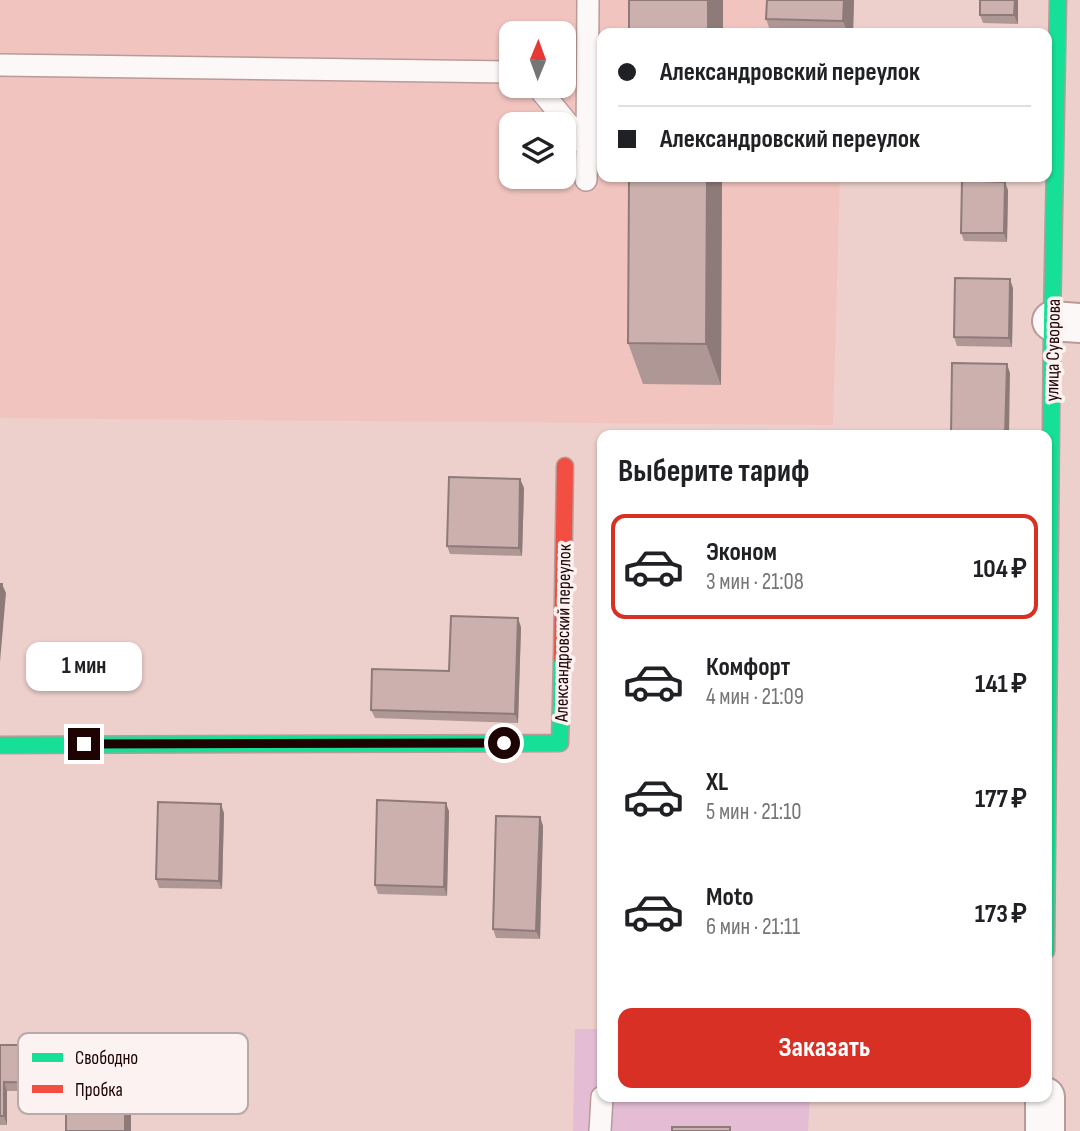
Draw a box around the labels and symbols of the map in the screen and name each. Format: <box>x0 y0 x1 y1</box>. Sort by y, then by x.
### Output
north arrow <box>499 21 576 98</box>
street label: улица Суворова <box>1041 299 1066 401</box>
street label: Александровский переулок <box>550 543 577 723</box>
callout: 1 мин <box>26 642 142 692</box>
route start <box>488 727 520 759</box>
route end <box>68 728 100 760</box>
legend <box>18 1033 248 1114</box>
text: Свободно <box>75 1047 138 1070</box>
text: Пробка <box>75 1079 123 1102</box>

